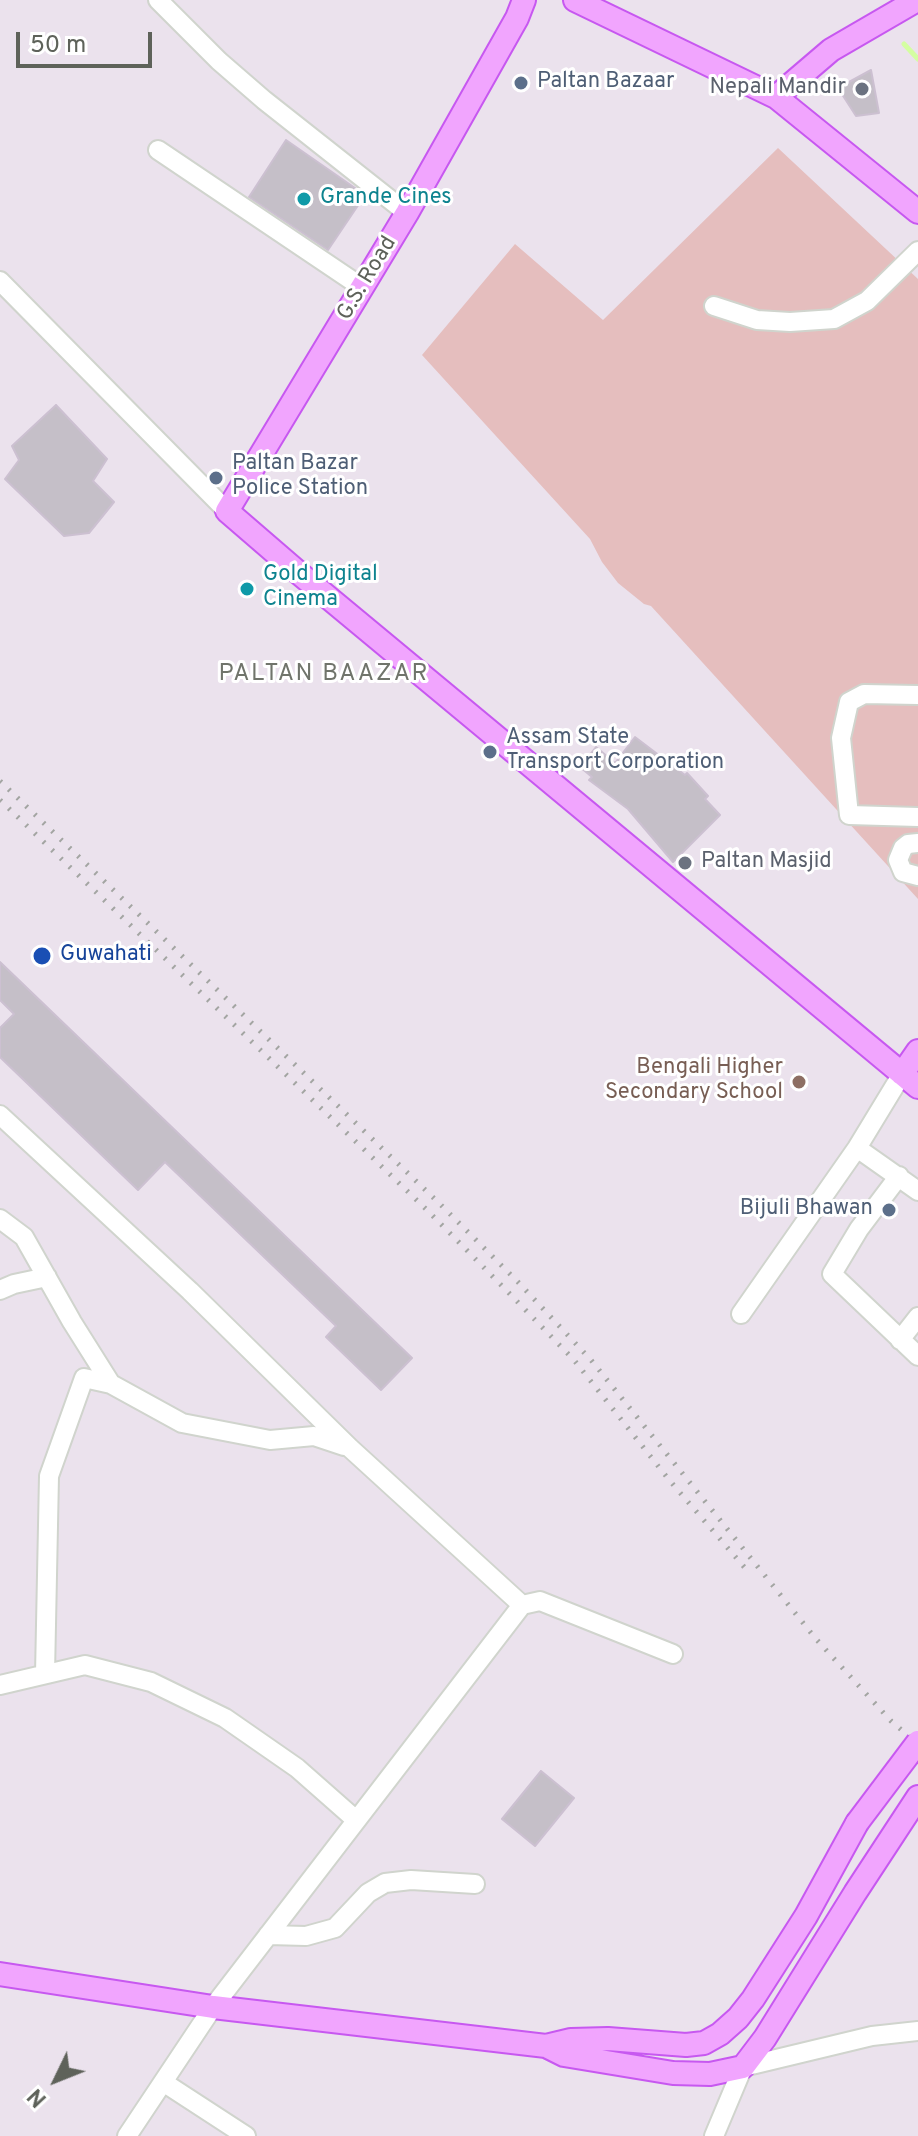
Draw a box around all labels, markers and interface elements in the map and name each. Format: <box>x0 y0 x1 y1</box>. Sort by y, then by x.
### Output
scale bar <box>20 16 156 66</box>
text: 50 m <box>30 31 86 61</box>
place label: Paltan Bazaar <box>537 70 675 96</box>
marker: Paltan Bazaar <box>512 74 530 92</box>
place label: Nepali Mandir <box>709 76 846 102</box>
marker: Nepali Mandir <box>853 80 871 98</box>
place label: Grande Cines <box>320 186 452 212</box>
marker: Grande Cines <box>295 190 313 208</box>
street label: G.S. Road <box>333 232 403 326</box>
place label: Paltan Bazar Police Station <box>232 452 368 504</box>
marker: Paltan Bazar Police Station <box>207 469 225 487</box>
place label: Gold Digital Cinema <box>263 563 378 614</box>
marker: Gold Digital Cinema <box>238 580 256 598</box>
district label: PALTAN BAAZAR <box>219 661 429 689</box>
place label: Assam State Transport Corporation <box>506 726 724 778</box>
marker: Assam State Transport Corporation <box>481 743 499 761</box>
place label: Paltan Masjid <box>701 850 832 876</box>
marker: Paltan Masjid <box>676 854 694 872</box>
place label: Guwahati <box>60 943 152 969</box>
marker: Guwahati <box>31 945 53 967</box>
place label: Bengali Higher Secondary School <box>605 1056 783 1108</box>
marker: Bengali Higher Secondary School <box>790 1073 808 1091</box>
place label: Bijuli Bhawan <box>740 1197 873 1223</box>
marker: Bijuli Bhawan <box>880 1201 898 1219</box>
north arrow <box>16 2040 96 2120</box>
text: N <box>23 2082 53 2112</box>

